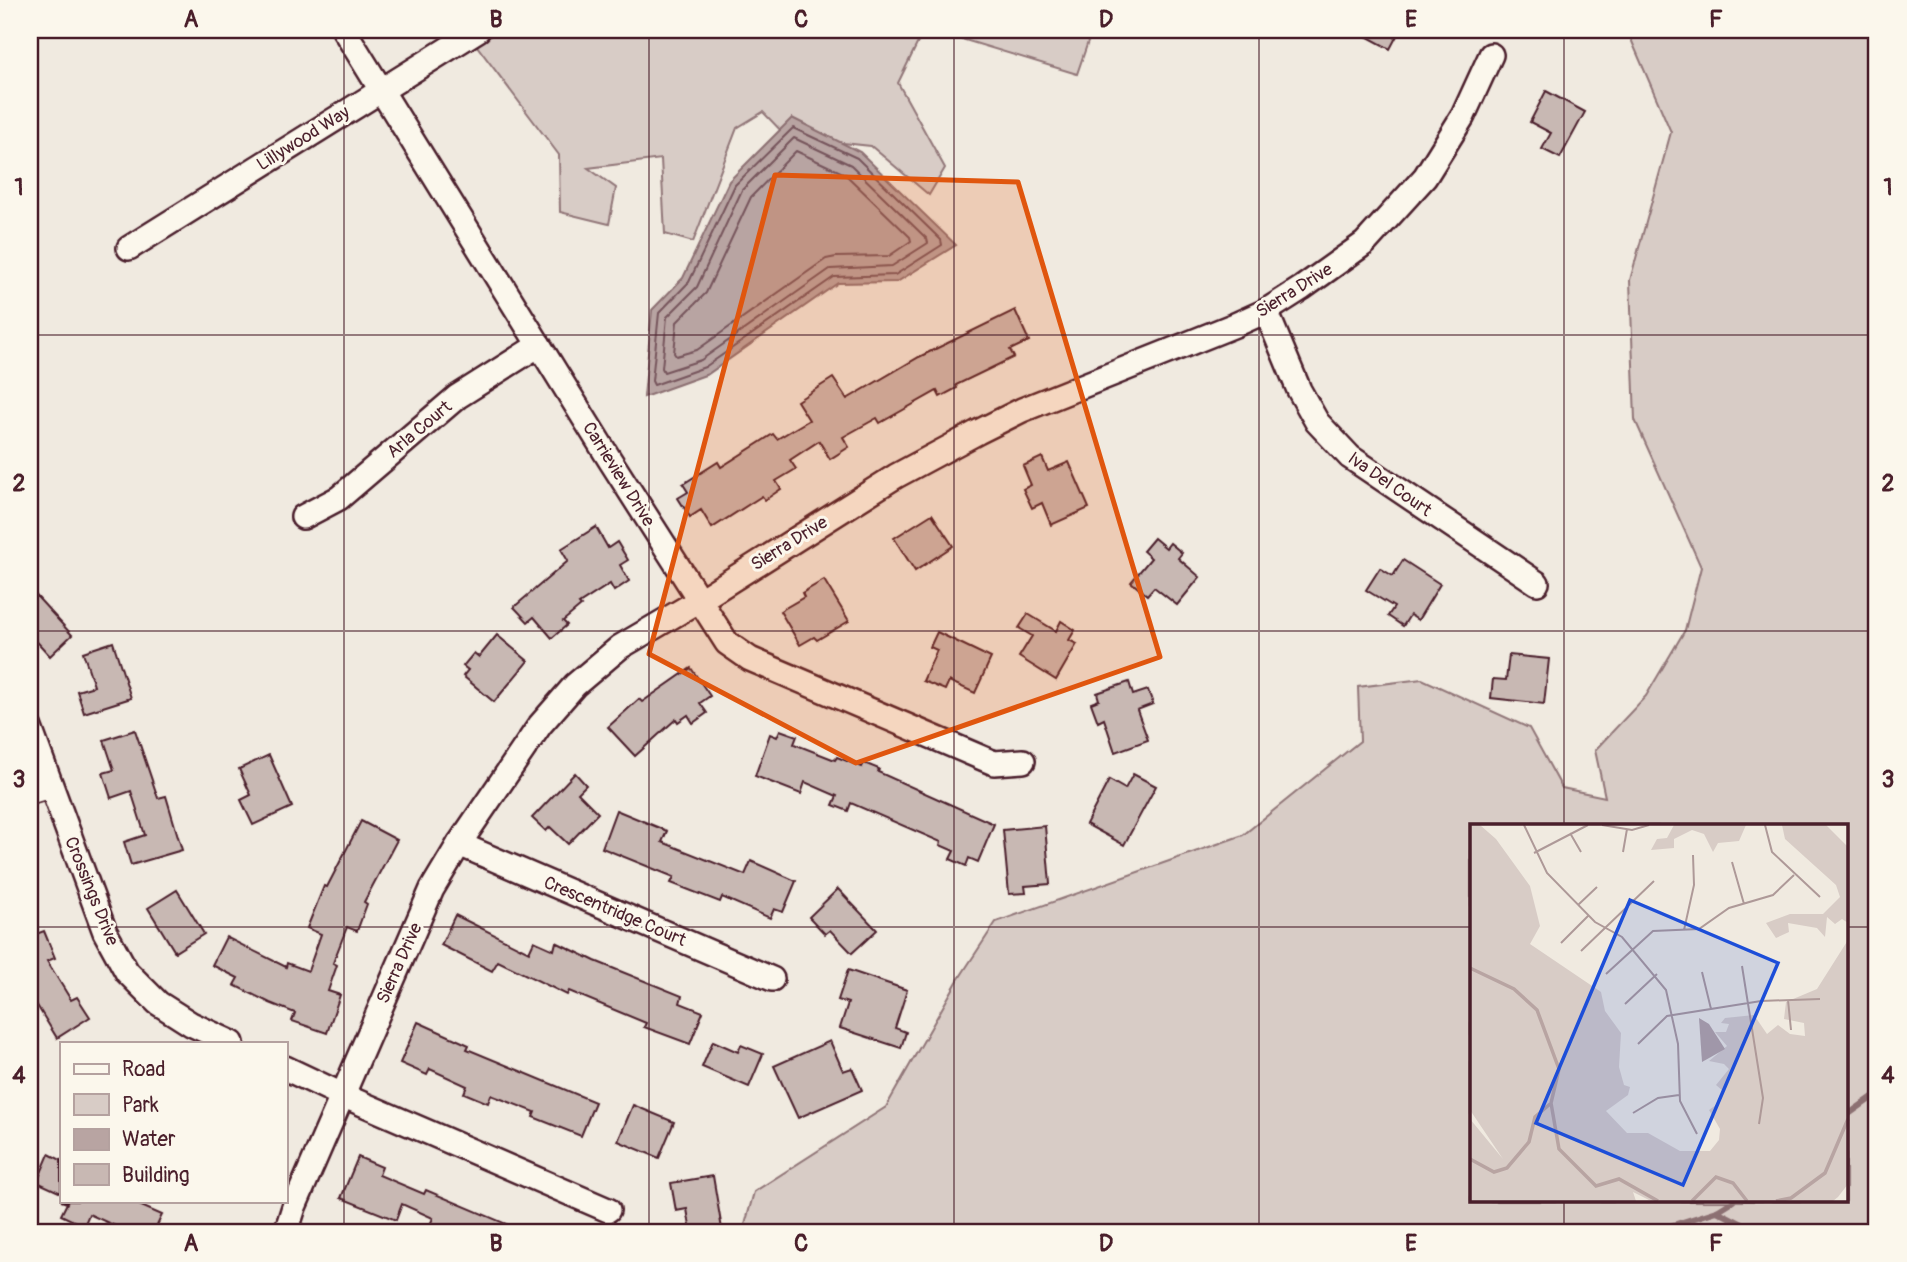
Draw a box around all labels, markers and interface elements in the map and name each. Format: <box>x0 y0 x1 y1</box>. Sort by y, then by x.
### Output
text: A <box>184 5 199 34</box>
text: B <box>489 5 503 34</box>
text: C <box>794 5 808 34</box>
text: D <box>1099 5 1113 34</box>
text: E <box>1405 5 1417 34</box>
text: F <box>1709 5 1723 34</box>
street label: Lillywood Way <box>253 101 354 176</box>
text: 1 <box>15 173 24 202</box>
text: 1 <box>1884 173 1893 202</box>
street label: Sierra Drive <box>1252 258 1337 323</box>
street label: Arla Court <box>382 395 457 463</box>
street label: Carrieview Drive <box>577 418 660 531</box>
street label: Iva Del Court <box>1343 447 1437 522</box>
text: 2 <box>13 469 26 498</box>
text: 2 <box>1882 469 1895 498</box>
street label: Sierra Drive <box>747 511 832 576</box>
text: 3 <box>13 765 25 794</box>
text: 3 <box>1882 765 1894 794</box>
inset map <box>1470 824 1848 1202</box>
street label: Crossings Drive <box>59 833 124 949</box>
street label: Crescentridge Court <box>540 871 690 952</box>
street label: Sierra Drive <box>371 919 428 1007</box>
legend <box>60 1042 287 1202</box>
text: Road <box>122 1056 166 1083</box>
text: 4 <box>12 1061 26 1090</box>
text: 4 <box>1881 1061 1895 1090</box>
text: Park <box>122 1092 159 1119</box>
text: Water <box>122 1126 176 1153</box>
text: Building <box>122 1162 189 1189</box>
text: A <box>184 1229 199 1258</box>
text: B <box>489 1229 503 1258</box>
text: C <box>794 1229 808 1258</box>
text: D <box>1099 1229 1113 1258</box>
text: E <box>1405 1229 1417 1258</box>
text: F <box>1709 1229 1723 1258</box>

